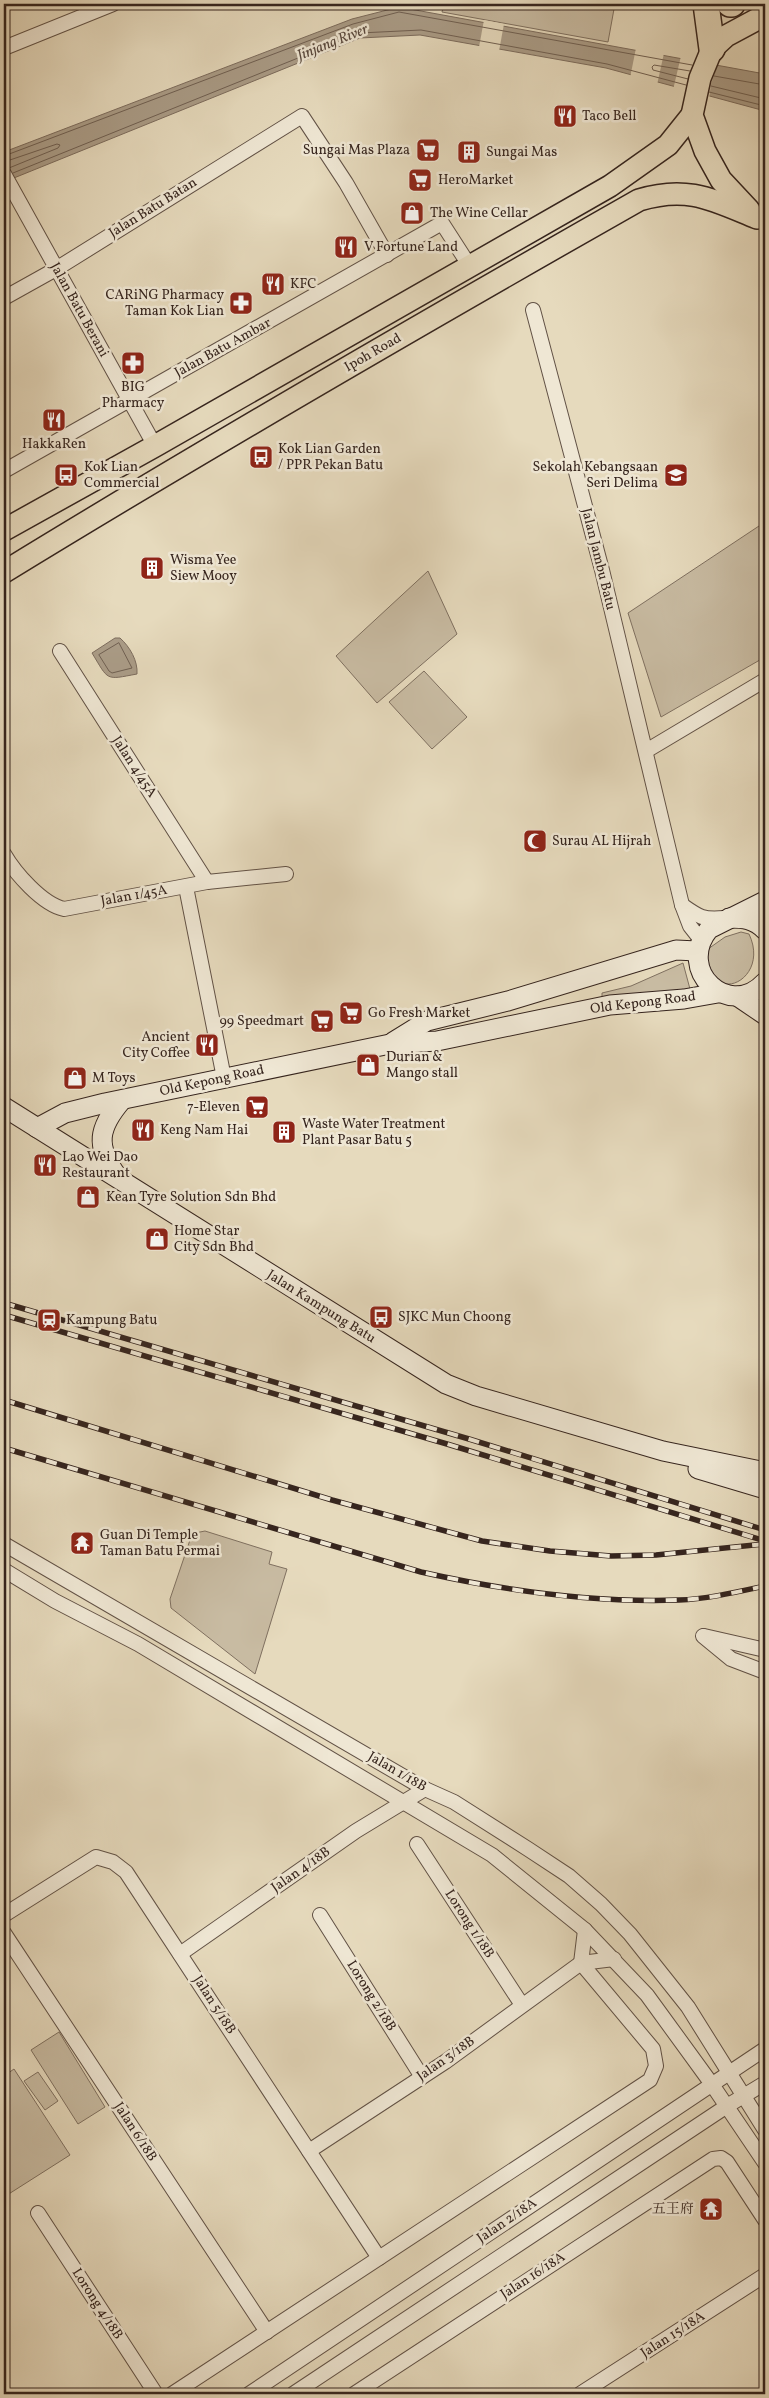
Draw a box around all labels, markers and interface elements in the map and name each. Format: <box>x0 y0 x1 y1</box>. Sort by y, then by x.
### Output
water label: Jinjang River <box>292 19 372 68</box>
restaurant icon: Taco Bell <box>552 103 578 129</box>
place label: Taco Bell <box>582 107 637 126</box>
supermarket icon: Sungai Mas Plaza <box>415 137 441 163</box>
building icon: Sungai Mas <box>456 139 482 165</box>
place label: Sungai Mas Plaza <box>303 141 410 160</box>
place label: Sungai Mas <box>486 143 557 162</box>
supermarket icon: HeroMarket <box>407 167 433 193</box>
place label: HeroMarket <box>438 171 513 190</box>
street label: Jalan Batu Batan <box>105 173 201 243</box>
shop icon: The Wine Cellar <box>399 200 425 226</box>
place label: The Wine Cellar <box>430 204 528 223</box>
restaurant icon: V Fortune Land <box>333 234 359 260</box>
place label: V Fortune Land <box>364 238 458 257</box>
street label: Jalan Batu Berani <box>45 259 113 361</box>
restaurant icon: KFC <box>260 271 286 297</box>
place label: KFC <box>290 275 317 294</box>
place label: CARiNG Pharmacy Taman Kok Lian <box>106 286 224 321</box>
pharmacy icon: CARiNG Pharmacy Taman Kok Lian <box>228 290 254 316</box>
street label: Jalan Batu Ambar <box>171 314 275 382</box>
street label: Ipoh Road <box>341 329 405 377</box>
pharmacy icon: BIG Pharmacy <box>120 350 146 376</box>
place label: BIG Pharmacy <box>102 378 165 413</box>
restaurant icon: HakkaRen <box>41 407 67 433</box>
place label: HakkaRen <box>22 435 86 454</box>
place label: Kok Lian Garden / PPR Pekan Batu <box>278 440 383 475</box>
bus stop icon: Kok Lian Garden / PPR Pekan Batu <box>248 444 274 470</box>
place label: Kok Lian Commercial <box>84 458 160 493</box>
place label: Sekolah Kebangsaan Seri Delima <box>533 458 658 493</box>
bus stop icon: Kok Lian Commercial <box>53 462 79 488</box>
school or university icon: Sekolah Kebangsaan Seri Delima <box>663 462 689 488</box>
street label: Jalan Jambu Batu <box>576 506 620 612</box>
place label: Wisma Yee Siew Mooy <box>170 551 237 586</box>
building icon: Wisma Yee Siew Mooy <box>139 555 165 581</box>
street label: Jalan 4/45A <box>107 732 161 802</box>
mosque icon: Surau AL Hijrah <box>522 828 548 854</box>
place label: Surau AL Hijrah <box>552 832 651 851</box>
street label: Jalan 1/45A <box>99 881 169 911</box>
street label: Old Kepong Road <box>589 987 697 1019</box>
supermarket icon: Go Fresh Market <box>338 1000 364 1026</box>
place label: Go Fresh Market <box>368 1004 470 1023</box>
supermarket icon: 99 Speedmart <box>309 1008 335 1034</box>
place label: 99 Speedmart <box>219 1012 304 1031</box>
place label: Ancient City Coffee <box>123 1028 190 1063</box>
restaurant icon: Ancient City Coffee <box>194 1032 220 1058</box>
place label: Durian & Mango stall <box>386 1048 458 1083</box>
shop icon: Durian & Mango stall <box>355 1052 381 1078</box>
street label: Old Kepong Road <box>158 1061 266 1101</box>
shop icon: M Toys <box>62 1065 88 1091</box>
place label: M Toys <box>92 1069 136 1088</box>
supermarket icon: 7-Eleven <box>244 1094 270 1120</box>
place label: 7-Eleven <box>187 1098 240 1117</box>
place label: Waste Water Treatment Plant Pasar Batu 5 <box>302 1115 445 1150</box>
restaurant icon: Keng Nam Hai <box>130 1117 156 1143</box>
building icon: Waste Water Treatment Plant Pasar Batu 5 <box>271 1119 297 1145</box>
place label: Keng Nam Hai <box>160 1121 248 1140</box>
place label: Lao Wei Dao Restaurant <box>62 1148 138 1183</box>
restaurant icon: Lao Wei Dao Restaurant <box>32 1152 58 1178</box>
shop icon: Kean Tyre Solution Sdn Bhd <box>75 1184 101 1210</box>
place label: Kean Tyre Solution Sdn Bhd <box>106 1188 276 1207</box>
place label: Home Star City Sdn Bhd <box>174 1222 254 1257</box>
shop icon: Home Star City Sdn Bhd <box>144 1226 170 1252</box>
street label: Jalan Kampung Batu <box>263 1266 379 1348</box>
bus stop icon: SJKC Mun Choong <box>368 1304 394 1330</box>
station icon: Kampung Batu <box>36 1307 62 1333</box>
place label: SJKC Mun Choong <box>398 1308 511 1327</box>
place label: Kampung Batu <box>66 1311 157 1330</box>
place label: Guan Di Temple Taman Batu Permai <box>100 1526 220 1561</box>
temple icon: Guan Di Temple Taman Batu Permai <box>69 1530 95 1556</box>
street label: Jalan 1/18B <box>364 1747 430 1797</box>
street label: Jalan 4/18B <box>268 1843 334 1897</box>
street label: Lorong 1/18B <box>440 1886 498 1962</box>
street label: Lorong 2/18B <box>342 1957 400 2035</box>
street label: Jalan 5/18B <box>188 1972 240 2038</box>
street label: Jalan 3/18B <box>413 2032 479 2086</box>
street label: Jalan 6/18B <box>109 2099 161 2165</box>
street label: Jalan 2/18A <box>473 2194 541 2248</box>
temple icon: 五王府 <box>698 2196 724 2222</box>
place label: 五王府 <box>652 2200 694 2219</box>
street label: Jalan 16/18A <box>497 2248 569 2304</box>
street label: Lorong 4/18B <box>67 2265 127 2343</box>
street label: Jalan 15/18A <box>637 2307 709 2363</box>

